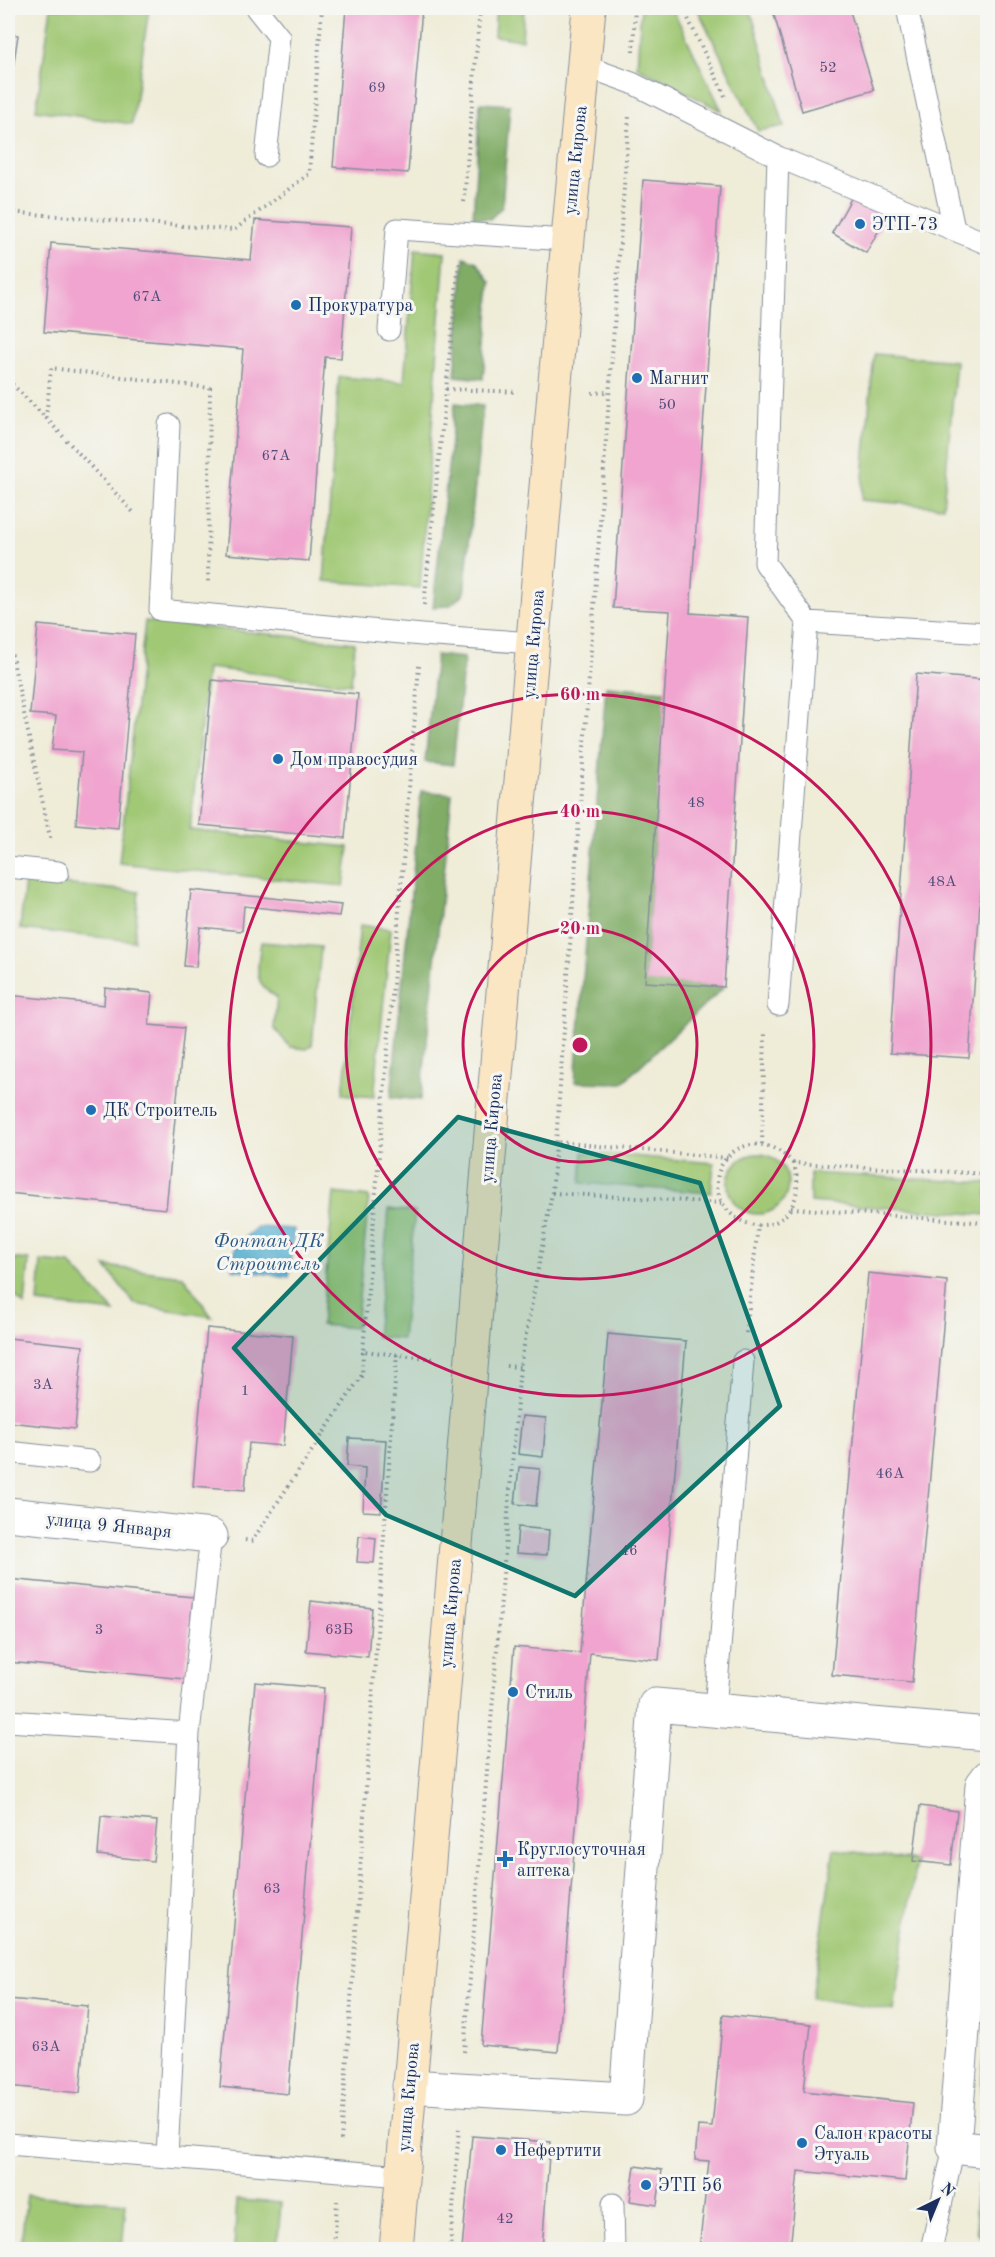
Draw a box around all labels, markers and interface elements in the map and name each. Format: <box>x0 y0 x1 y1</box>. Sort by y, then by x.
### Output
house number: 52 <box>819 61 837 76</box>
house number: 69 <box>368 81 386 96</box>
street label: улица Кирова <box>561 105 591 216</box>
place label: ЭТП-73 <box>872 216 938 234</box>
marker: ЭТП-73 <box>853 217 867 231</box>
house number: 67А <box>133 290 162 305</box>
place label: Прокуратура <box>308 297 414 315</box>
marker: Прокуратура <box>289 298 303 312</box>
place label: Магнит <box>649 370 709 388</box>
marker: Магнит <box>630 371 644 385</box>
house number: 50 <box>658 398 676 413</box>
house number: 67А <box>262 449 291 464</box>
street label: улица Кирова <box>520 589 548 699</box>
text: 60 m <box>560 686 600 704</box>
place label: Дом правосудия <box>290 751 418 769</box>
marker: Дом правосудия <box>271 752 285 766</box>
house number: 48 <box>687 796 705 811</box>
text: 40 m <box>560 803 600 821</box>
house number: 48А <box>928 875 957 890</box>
text: 20 m <box>560 920 600 938</box>
centre of rings <box>570 1035 590 1055</box>
street label: улица Кирова <box>478 1073 506 1183</box>
place label: ДК Строитель <box>103 1102 217 1120</box>
marker: ДК Строитель <box>84 1103 98 1117</box>
water label: Фонтан ДК Строитель <box>213 1232 325 1275</box>
house number: 3А <box>33 1378 54 1393</box>
house number: 1 <box>241 1384 249 1399</box>
house number: 46А <box>876 1467 905 1482</box>
street label: улица 9 Января <box>45 1510 173 1542</box>
house number: 46 <box>620 1544 638 1559</box>
street label: улица Кирова <box>437 1558 465 1668</box>
house number: 3 <box>95 1623 103 1638</box>
house number: 63Б <box>325 1623 353 1638</box>
place label: Стиль <box>525 1684 573 1702</box>
marker: Стиль <box>506 1685 520 1699</box>
place label: Круглосуточная аптека <box>517 1841 646 1880</box>
marker: Круглосуточная аптека <box>498 1852 512 1866</box>
house number: 63 <box>263 1882 281 1897</box>
house number: 63А <box>32 2040 61 2055</box>
street label: улица Кирова <box>395 2042 423 2152</box>
place label: Салон красоты Этуаль <box>814 2125 932 2164</box>
marker: Салон красоты Этуаль <box>795 2136 809 2150</box>
place label: Нефертити <box>513 2142 601 2161</box>
marker: Нефертити <box>494 2143 508 2157</box>
north arrow <box>908 2170 968 2230</box>
place label: ЭТП 56 <box>658 2177 722 2195</box>
marker: ЭТП 56 <box>639 2178 653 2192</box>
text: N <box>937 2180 957 2201</box>
house number: 42 <box>496 2212 514 2227</box>

